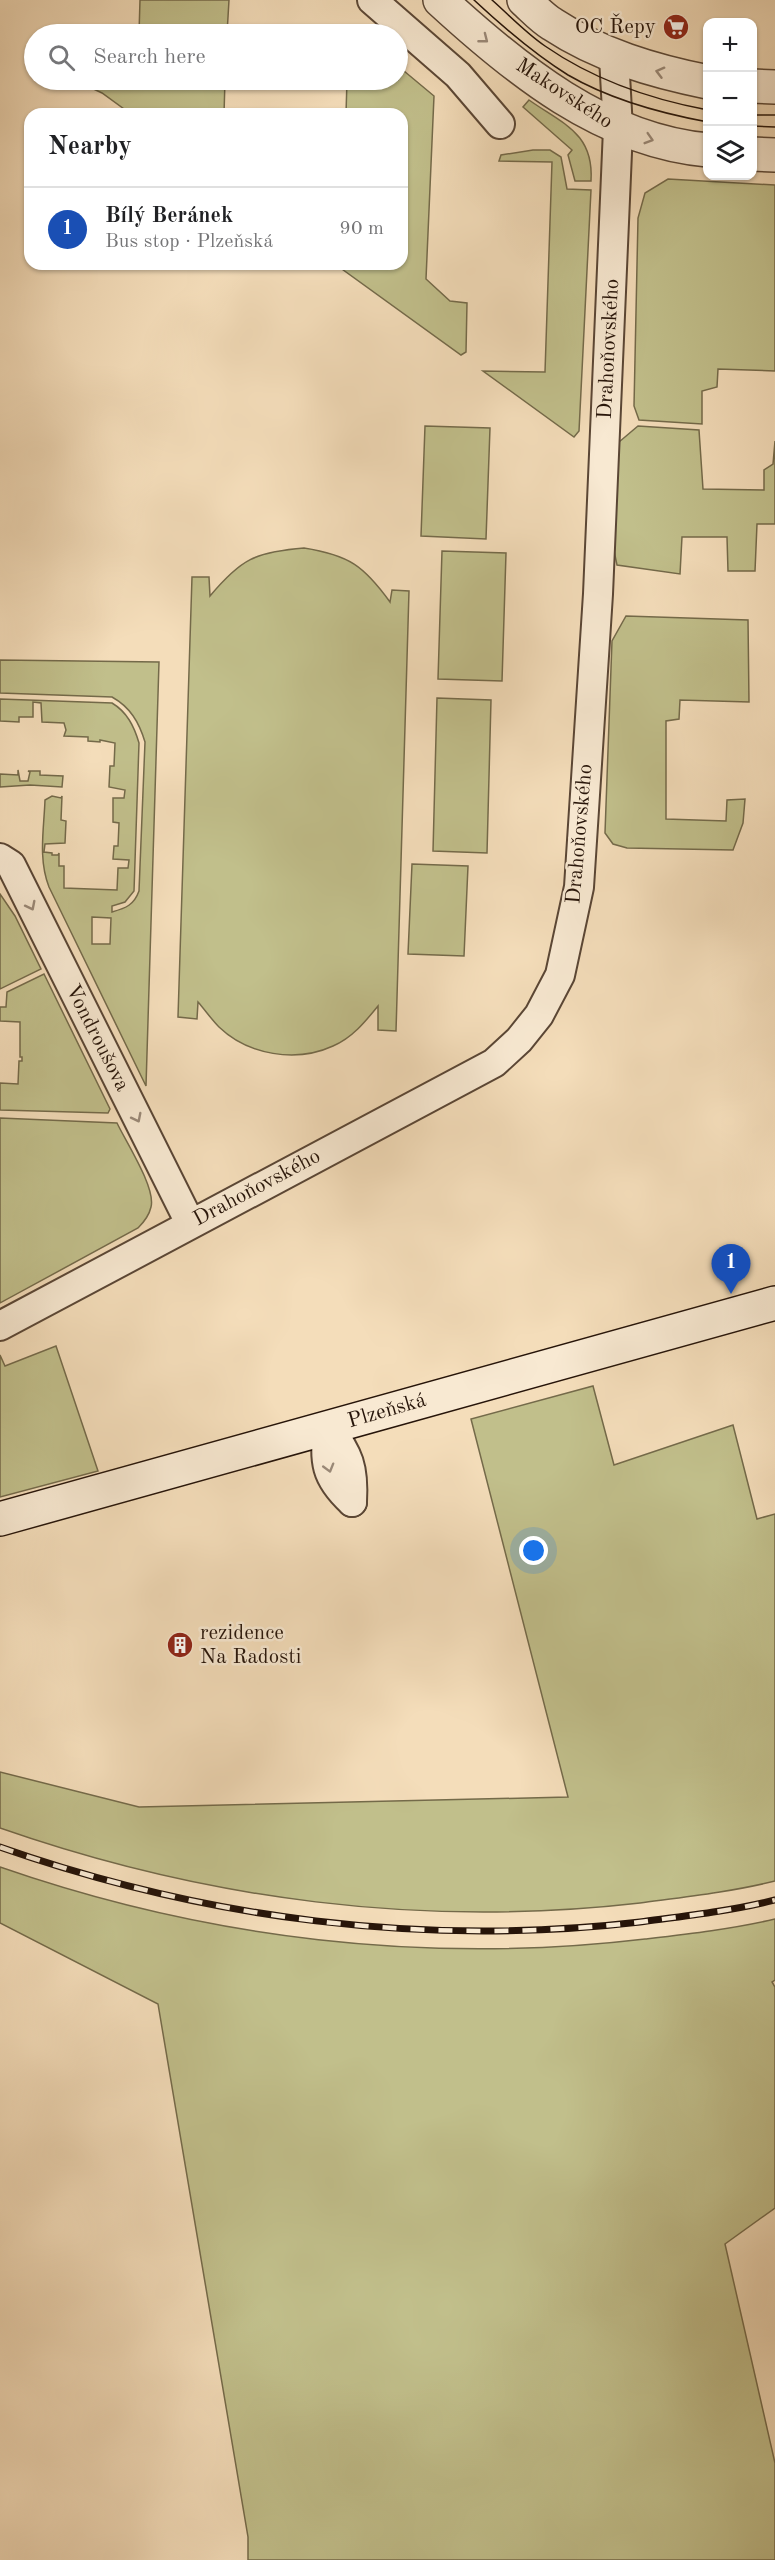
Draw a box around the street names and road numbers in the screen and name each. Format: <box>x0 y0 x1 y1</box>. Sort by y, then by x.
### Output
street label: Makovského <box>512 55 616 133</box>
street label: Drahoňovského <box>595 278 623 420</box>
street label: Drahoňovského <box>563 763 597 905</box>
street label: Vondroušova <box>61 981 133 1095</box>
street label: Drahoňovského <box>190 1146 324 1230</box>
street label: Plzeňská <box>345 1390 429 1432</box>

